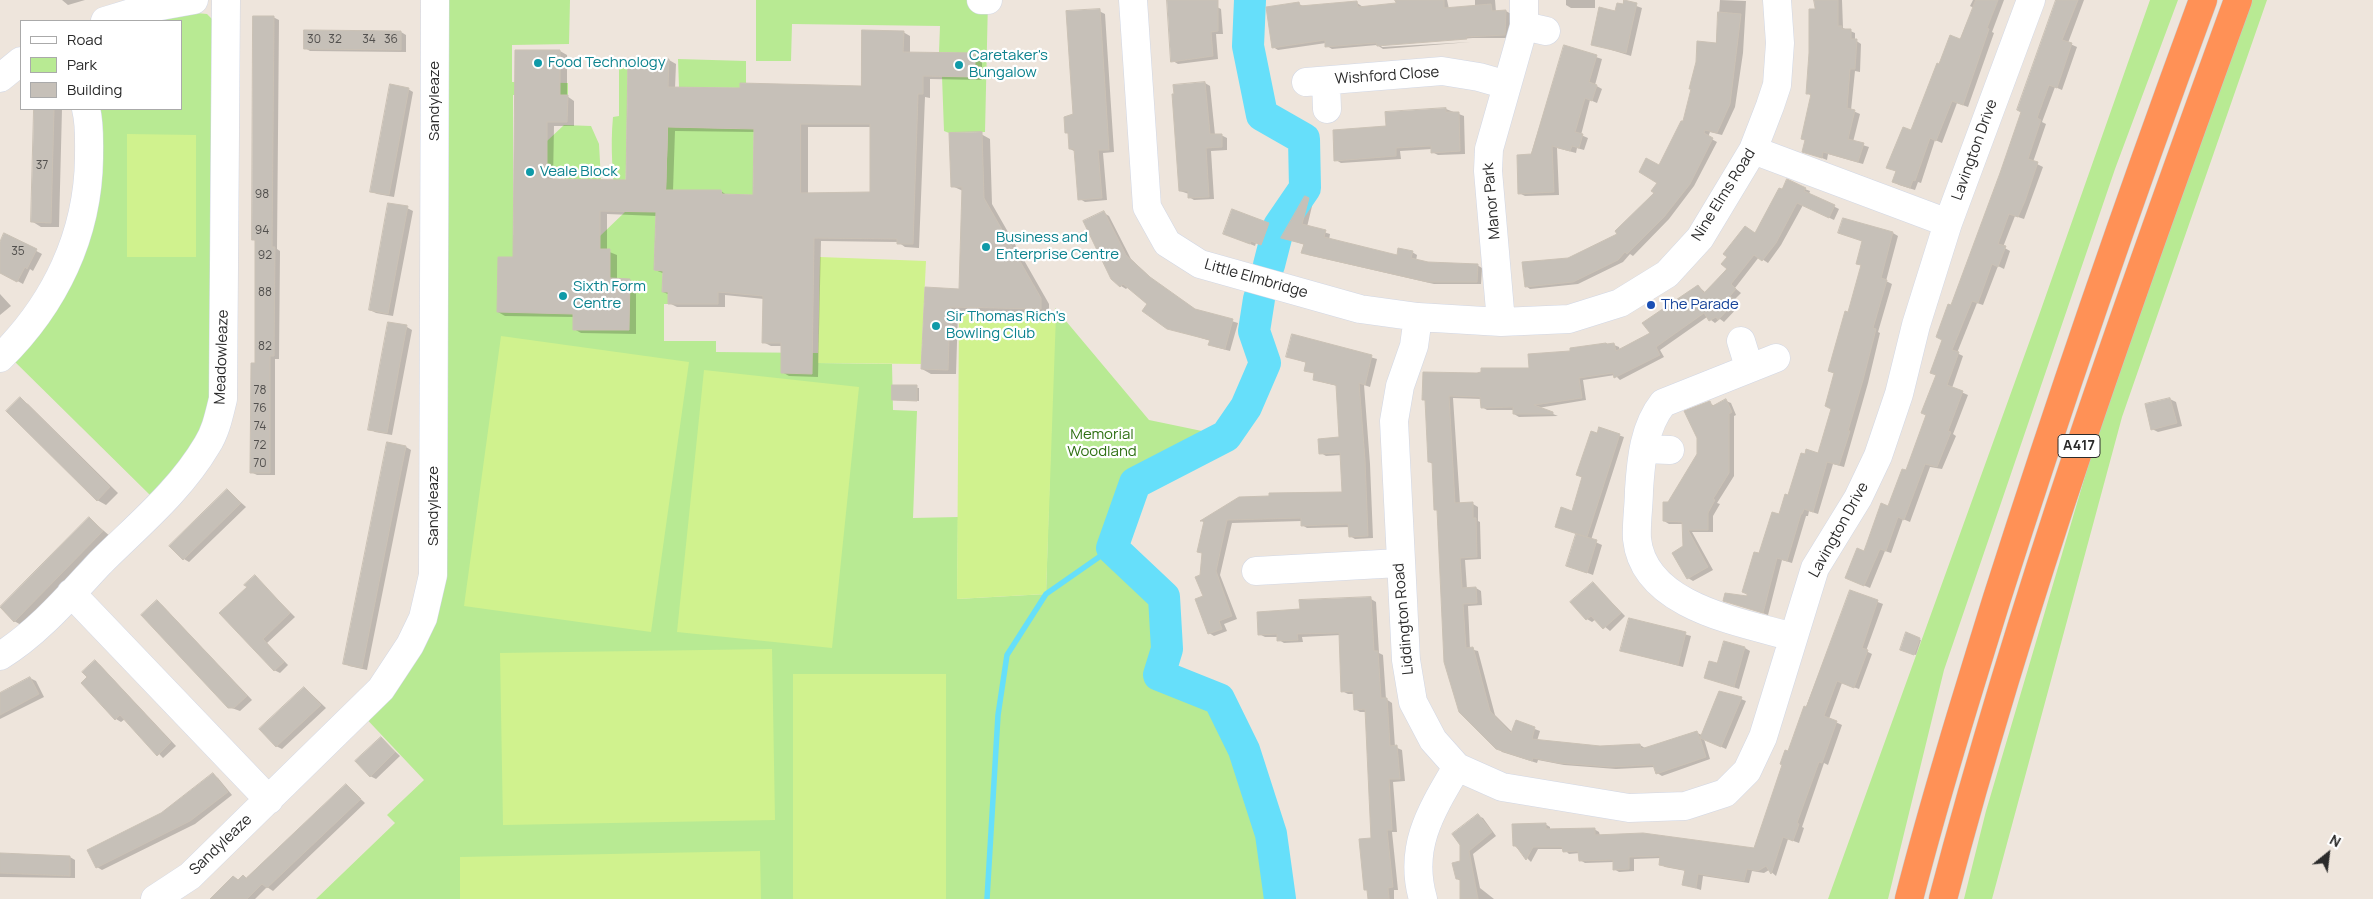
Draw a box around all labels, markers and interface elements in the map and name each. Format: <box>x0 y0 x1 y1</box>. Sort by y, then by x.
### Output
legend <box>20 20 182 110</box>
text: Road <box>67 29 103 50</box>
house number: 30 <box>307 33 321 47</box>
house number: 32 <box>328 33 342 47</box>
house number: 34 <box>362 33 376 47</box>
house number: 36 <box>384 33 398 47</box>
place label: Caretaker's Bungalow <box>969 47 1048 82</box>
text: Park <box>67 54 97 75</box>
place label: Food Technology <box>548 54 666 72</box>
marker: Food Technology <box>532 57 544 69</box>
marker: Caretaker's Bungalow <box>953 59 965 71</box>
street label: Sandyleaze <box>426 61 444 141</box>
street label: Wishford Close <box>1334 63 1440 89</box>
text: Building <box>67 79 122 100</box>
street label: Lavington Drive <box>1948 97 2002 203</box>
street label: Nine Elms Road <box>1688 145 1760 245</box>
house number: 37 <box>36 159 48 173</box>
street label: Manor Park <box>1480 162 1504 240</box>
place label: Veale Block <box>540 163 618 181</box>
marker: Veale Block <box>524 166 536 178</box>
house number: 98 <box>255 188 269 202</box>
house number: 94 <box>255 224 269 238</box>
place label: Business and Enterprise Centre <box>996 229 1119 264</box>
marker: Business and Enterprise Centre <box>980 241 992 253</box>
house number: 35 <box>11 245 25 259</box>
house number: 92 <box>258 249 272 263</box>
street label: Little Elmbridge <box>1202 256 1310 302</box>
place label: Sixth Form Centre <box>573 278 646 313</box>
house number: 88 <box>258 286 272 300</box>
marker: Sixth Form Centre <box>557 290 569 302</box>
place label: The Parade <box>1661 296 1739 314</box>
marker: The Parade <box>1645 299 1657 311</box>
place label: Sir Thomas Rich's Bowling Club <box>946 308 1066 343</box>
street label: Meadowleaze <box>211 309 233 405</box>
marker: Sir Thomas Rich's Bowling Club <box>930 320 942 332</box>
house number: 82 <box>258 340 272 354</box>
house number: 78 <box>254 384 266 398</box>
house number: 76 <box>253 402 267 416</box>
house number: 74 <box>254 420 266 434</box>
park label: Memorial Woodland <box>1067 426 1137 461</box>
road number: A417 <box>2058 434 2100 458</box>
house number: 72 <box>254 439 266 453</box>
house number: 70 <box>253 457 267 471</box>
street label: Sandyleaze <box>425 466 443 546</box>
street label: Lavington Drive <box>1805 479 1873 581</box>
street label: Liddington Road <box>1390 562 1418 676</box>
street label: Sandyleaze <box>186 811 256 879</box>
north arrow <box>2303 829 2353 879</box>
text: N <box>2327 830 2345 851</box>

